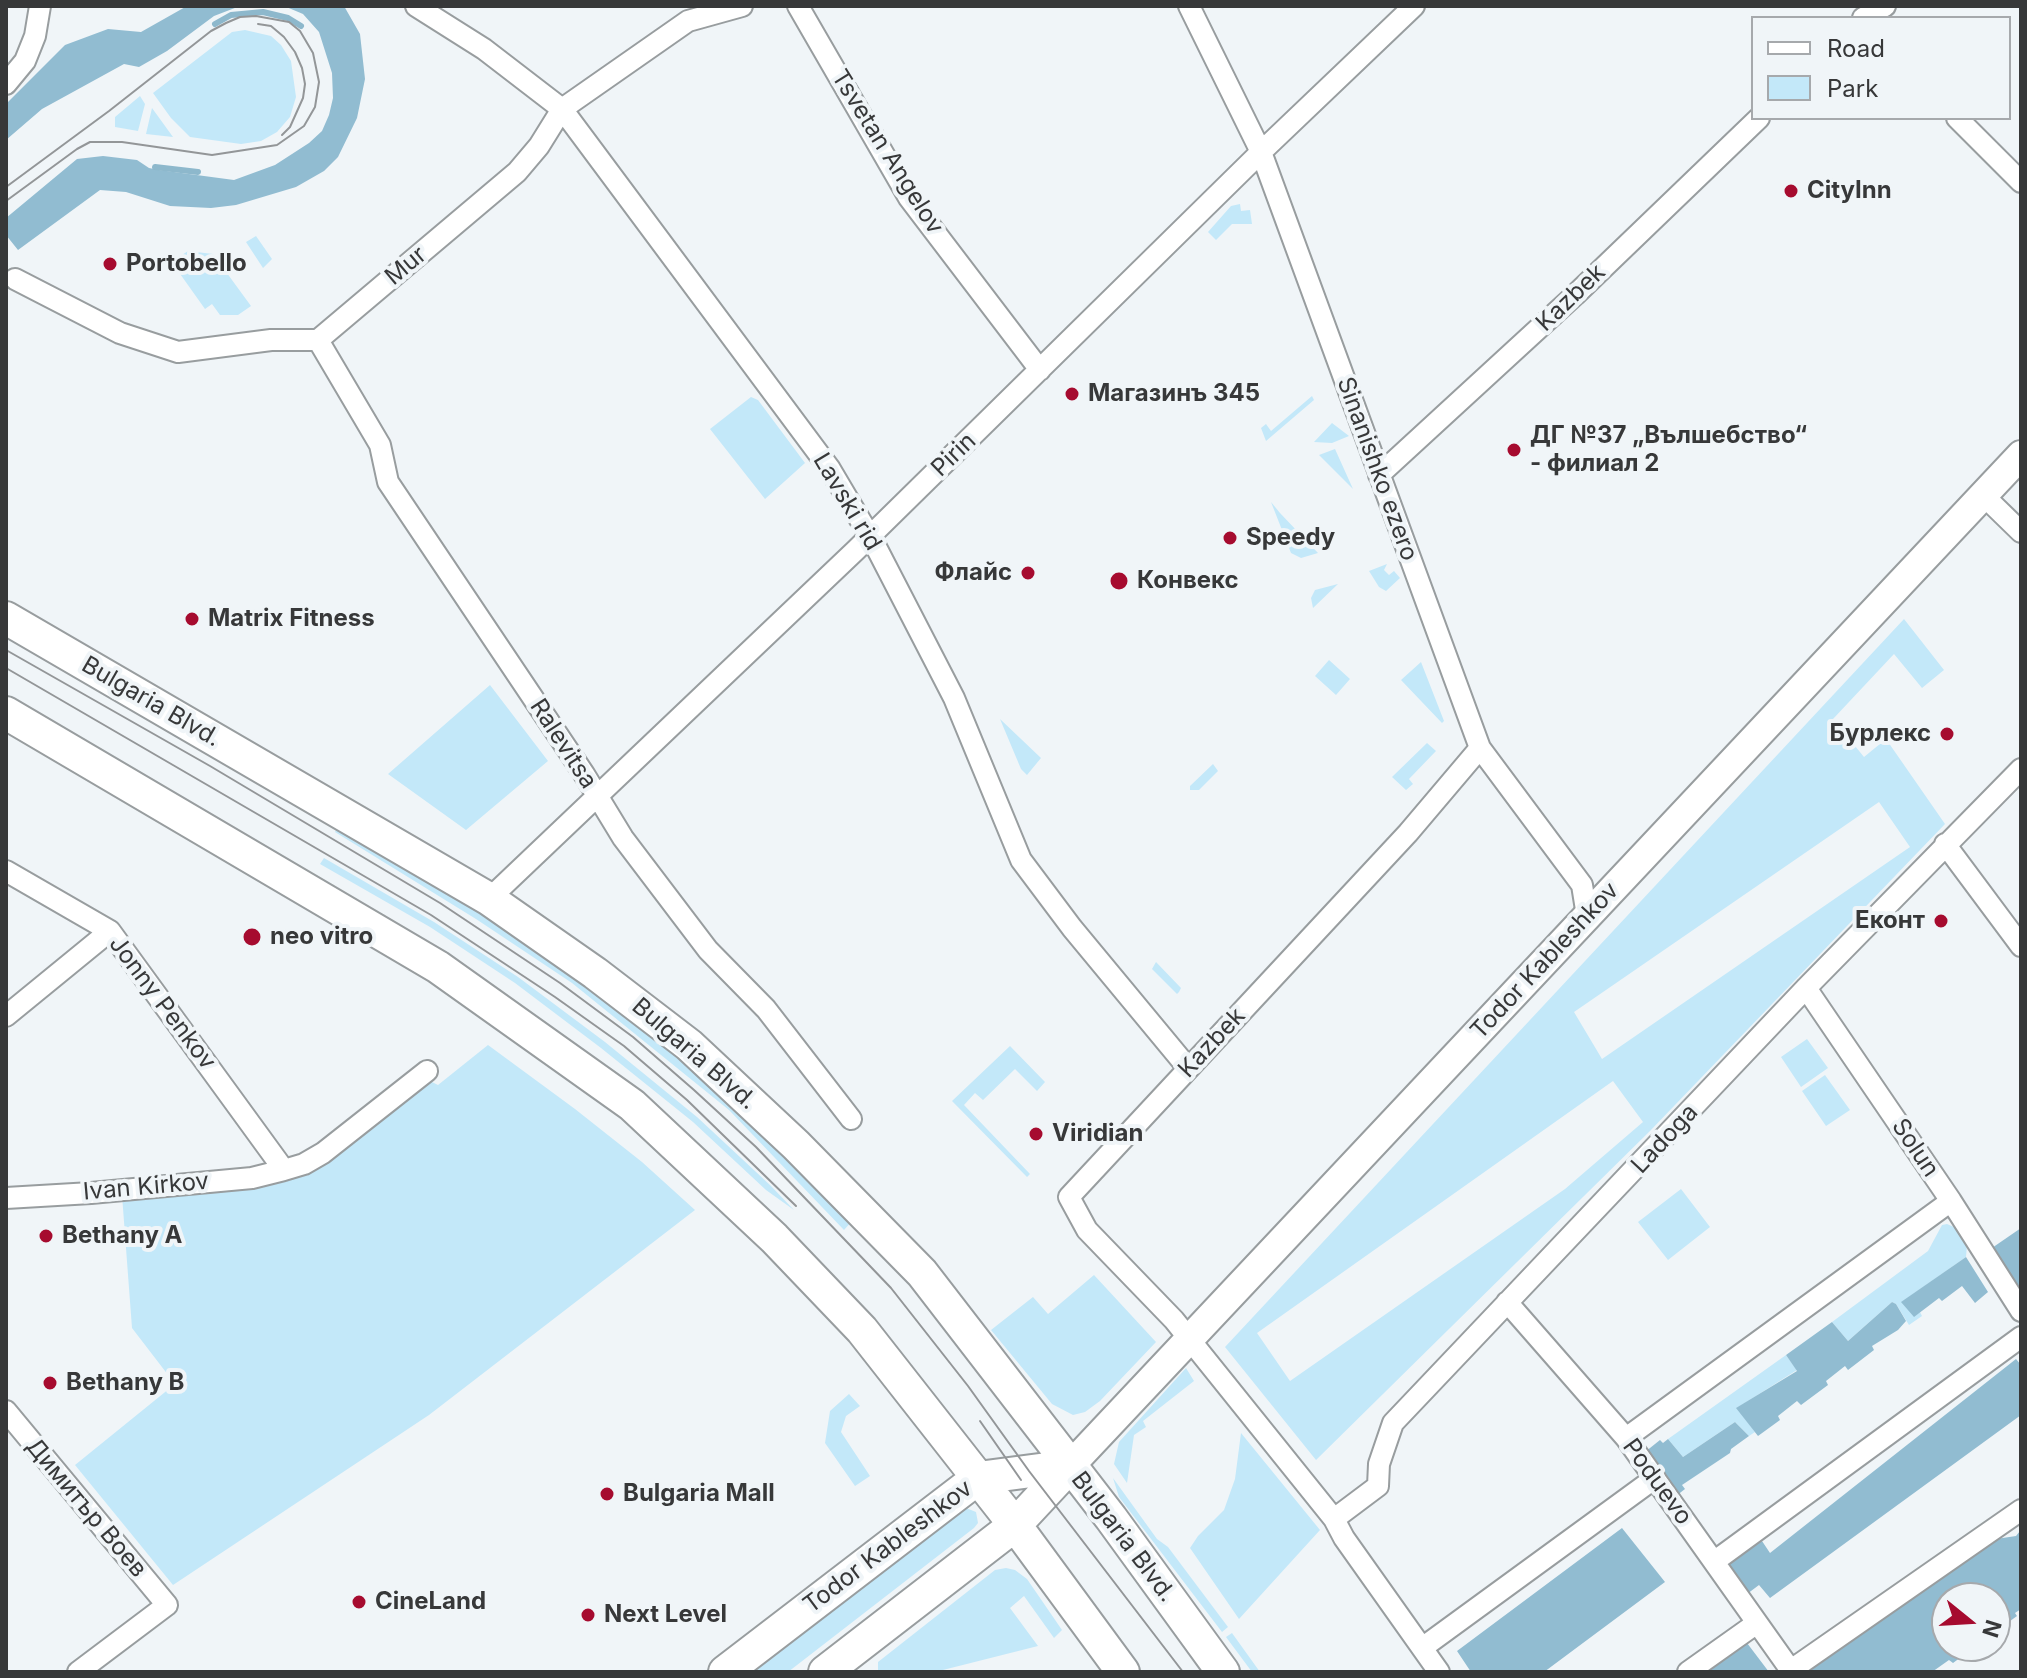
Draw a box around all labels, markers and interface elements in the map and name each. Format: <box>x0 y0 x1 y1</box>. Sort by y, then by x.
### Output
legend <box>1751 16 2011 120</box>
text: Road <box>1827 34 1885 63</box>
street label: Tsvetan Angelov <box>825 64 949 240</box>
text: Park <box>1827 74 1878 103</box>
place label: CityInn <box>1807 177 1892 205</box>
marker: CityInn <box>1782 182 1800 200</box>
street label: Mur <box>380 241 432 291</box>
place label: Portobello <box>126 250 247 278</box>
marker: Portobello <box>101 255 119 273</box>
street label: Kazbek <box>1531 258 1611 338</box>
street label: Sinanishko ezero <box>1330 373 1424 565</box>
place label: Магазинъ 345 <box>1088 380 1260 408</box>
marker: Магазинъ 345 <box>1063 385 1081 403</box>
place label: ДГ №37 „Вълшебство“ - филиал 2 <box>1530 422 1807 478</box>
street label: Pirin <box>926 427 982 483</box>
marker: ДГ №37 „Вълшебство“ - филиал 2 <box>1505 441 1523 459</box>
street label: Lavski rid <box>807 448 887 556</box>
place label: Speedy <box>1246 524 1335 552</box>
marker: Speedy <box>1221 529 1239 547</box>
place label: Флайс <box>934 559 1012 587</box>
marker: Флайс <box>1019 564 1037 582</box>
place label: Конвекс <box>1137 567 1239 595</box>
marker: Конвекс <box>1108 570 1130 592</box>
place label: Matrix Fitness <box>208 605 375 633</box>
marker: Matrix Fitness <box>183 610 201 628</box>
street label: Bulgaria Blvd. <box>76 651 226 753</box>
street label: Ralevitsa <box>523 694 603 794</box>
place label: Бурлекс <box>1830 720 1931 748</box>
marker: Бурлекс <box>1938 725 1956 743</box>
street label: Todor Kableshkov <box>1465 877 1625 1045</box>
place label: Еконт <box>1855 907 1925 935</box>
marker: Еконт <box>1932 912 1950 930</box>
place label: neo vitro <box>270 923 373 951</box>
marker: neo vitro <box>241 926 263 948</box>
street label: Jonny Penkov <box>102 931 222 1075</box>
street label: Bulgaria Blvd. <box>626 992 762 1116</box>
street label: Kazbek <box>1173 1002 1251 1084</box>
street label: Ladoga <box>1626 1098 1704 1180</box>
street label: Solun <box>1885 1113 1945 1183</box>
place label: Viridian <box>1052 1120 1143 1148</box>
marker: Viridian <box>1027 1125 1045 1143</box>
street label: Ivan Kirkov <box>82 1167 210 1207</box>
place label: Bethany A <box>62 1222 182 1250</box>
marker: Bethany A <box>37 1227 55 1245</box>
place label: Bethany B <box>66 1369 184 1397</box>
marker: Bethany B <box>41 1374 59 1392</box>
street label: Димитър Воев <box>19 1433 153 1583</box>
street label: Poduevo <box>1616 1433 1698 1531</box>
street label: Bulgaria Blvd. <box>1065 1466 1181 1608</box>
street label: Todor Kableshkov <box>798 1474 978 1620</box>
place label: Bulgaria Mall <box>623 1480 775 1508</box>
marker: Bulgaria Mall <box>598 1485 616 1503</box>
north arrow <box>1931 1582 2011 1662</box>
place label: CineLand <box>375 1588 486 1616</box>
marker: CineLand <box>350 1593 368 1611</box>
place label: Next Level <box>604 1601 727 1629</box>
marker: Next Level <box>579 1606 597 1624</box>
text: N <box>1977 1617 2007 1641</box>

